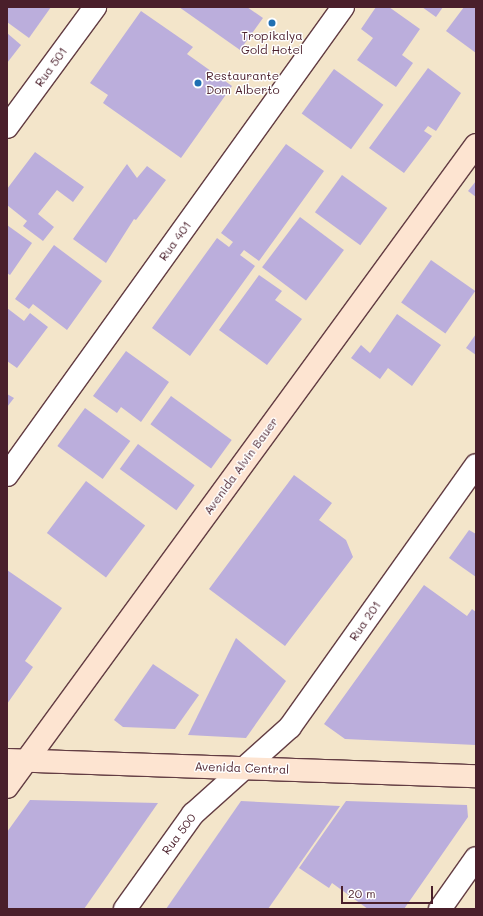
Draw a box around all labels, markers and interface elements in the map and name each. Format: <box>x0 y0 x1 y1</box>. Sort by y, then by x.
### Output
marker: Tropikalya Gold Hotel <box>267 18 277 28</box>
place label: Tropikalya Gold Hotel <box>241 29 303 57</box>
street label: Rua 501 <box>32 44 70 90</box>
place label: Restaurante Dom Alberto <box>206 69 280 97</box>
marker: Restaurante Dom Alberto <box>193 78 203 88</box>
street label: Rua 401 <box>156 218 194 264</box>
street label: Avenida Alvin Bauer <box>201 414 281 518</box>
street label: Rua 201 <box>346 598 384 644</box>
street label: Avenida Central <box>194 759 290 777</box>
street label: Rua 500 <box>159 811 199 857</box>
scale bar <box>343 878 435 904</box>
text: 20 m <box>348 885 376 901</box>

